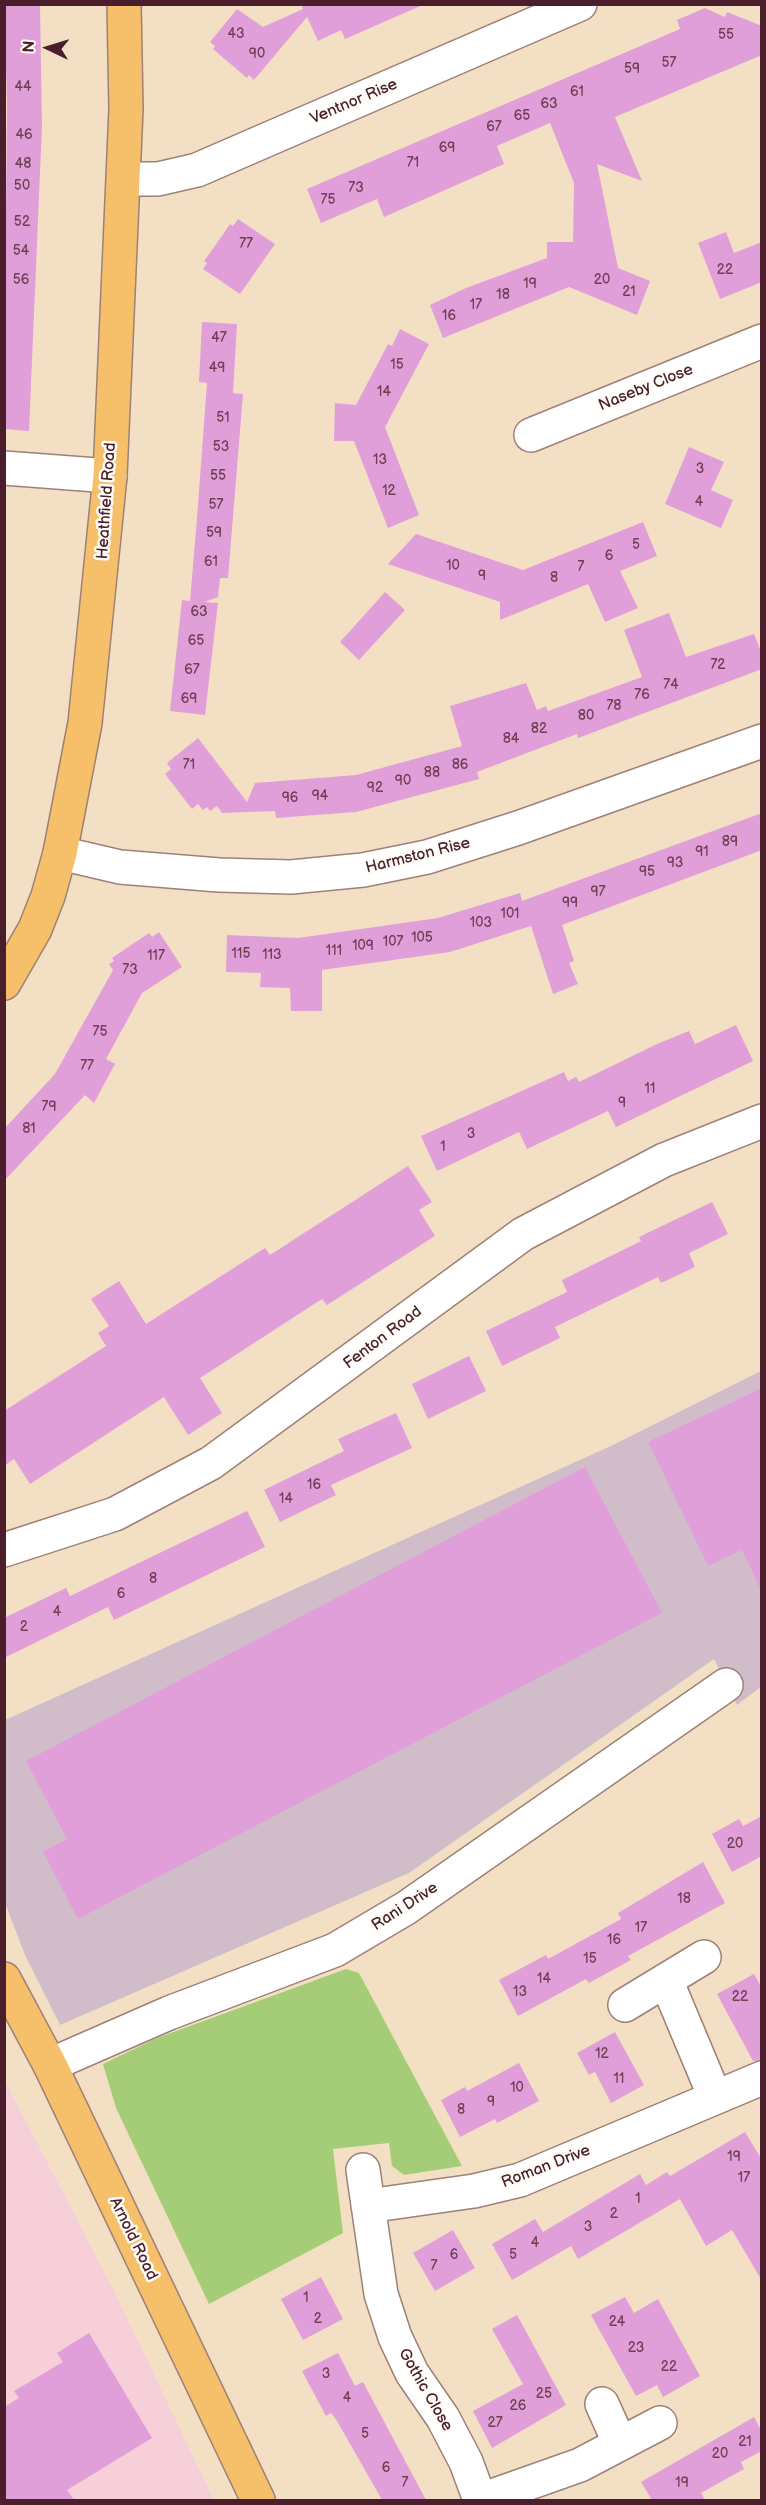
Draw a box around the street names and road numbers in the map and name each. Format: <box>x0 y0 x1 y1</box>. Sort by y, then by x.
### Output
street label: Ventnor Rise <box>308 75 400 129</box>
street label: Naseby Close <box>596 360 696 416</box>
street label: Heathfield Road <box>93 442 121 560</box>
street label: Harmston Rise <box>364 834 472 878</box>
street label: Fenton Road <box>340 1302 426 1374</box>
street label: Rani Drive <box>368 1878 442 1936</box>
street label: Roman Drive <box>499 2141 593 2193</box>
street label: Arnold Road <box>105 2195 161 2283</box>
street label: Gothic Close <box>394 2345 456 2435</box>

